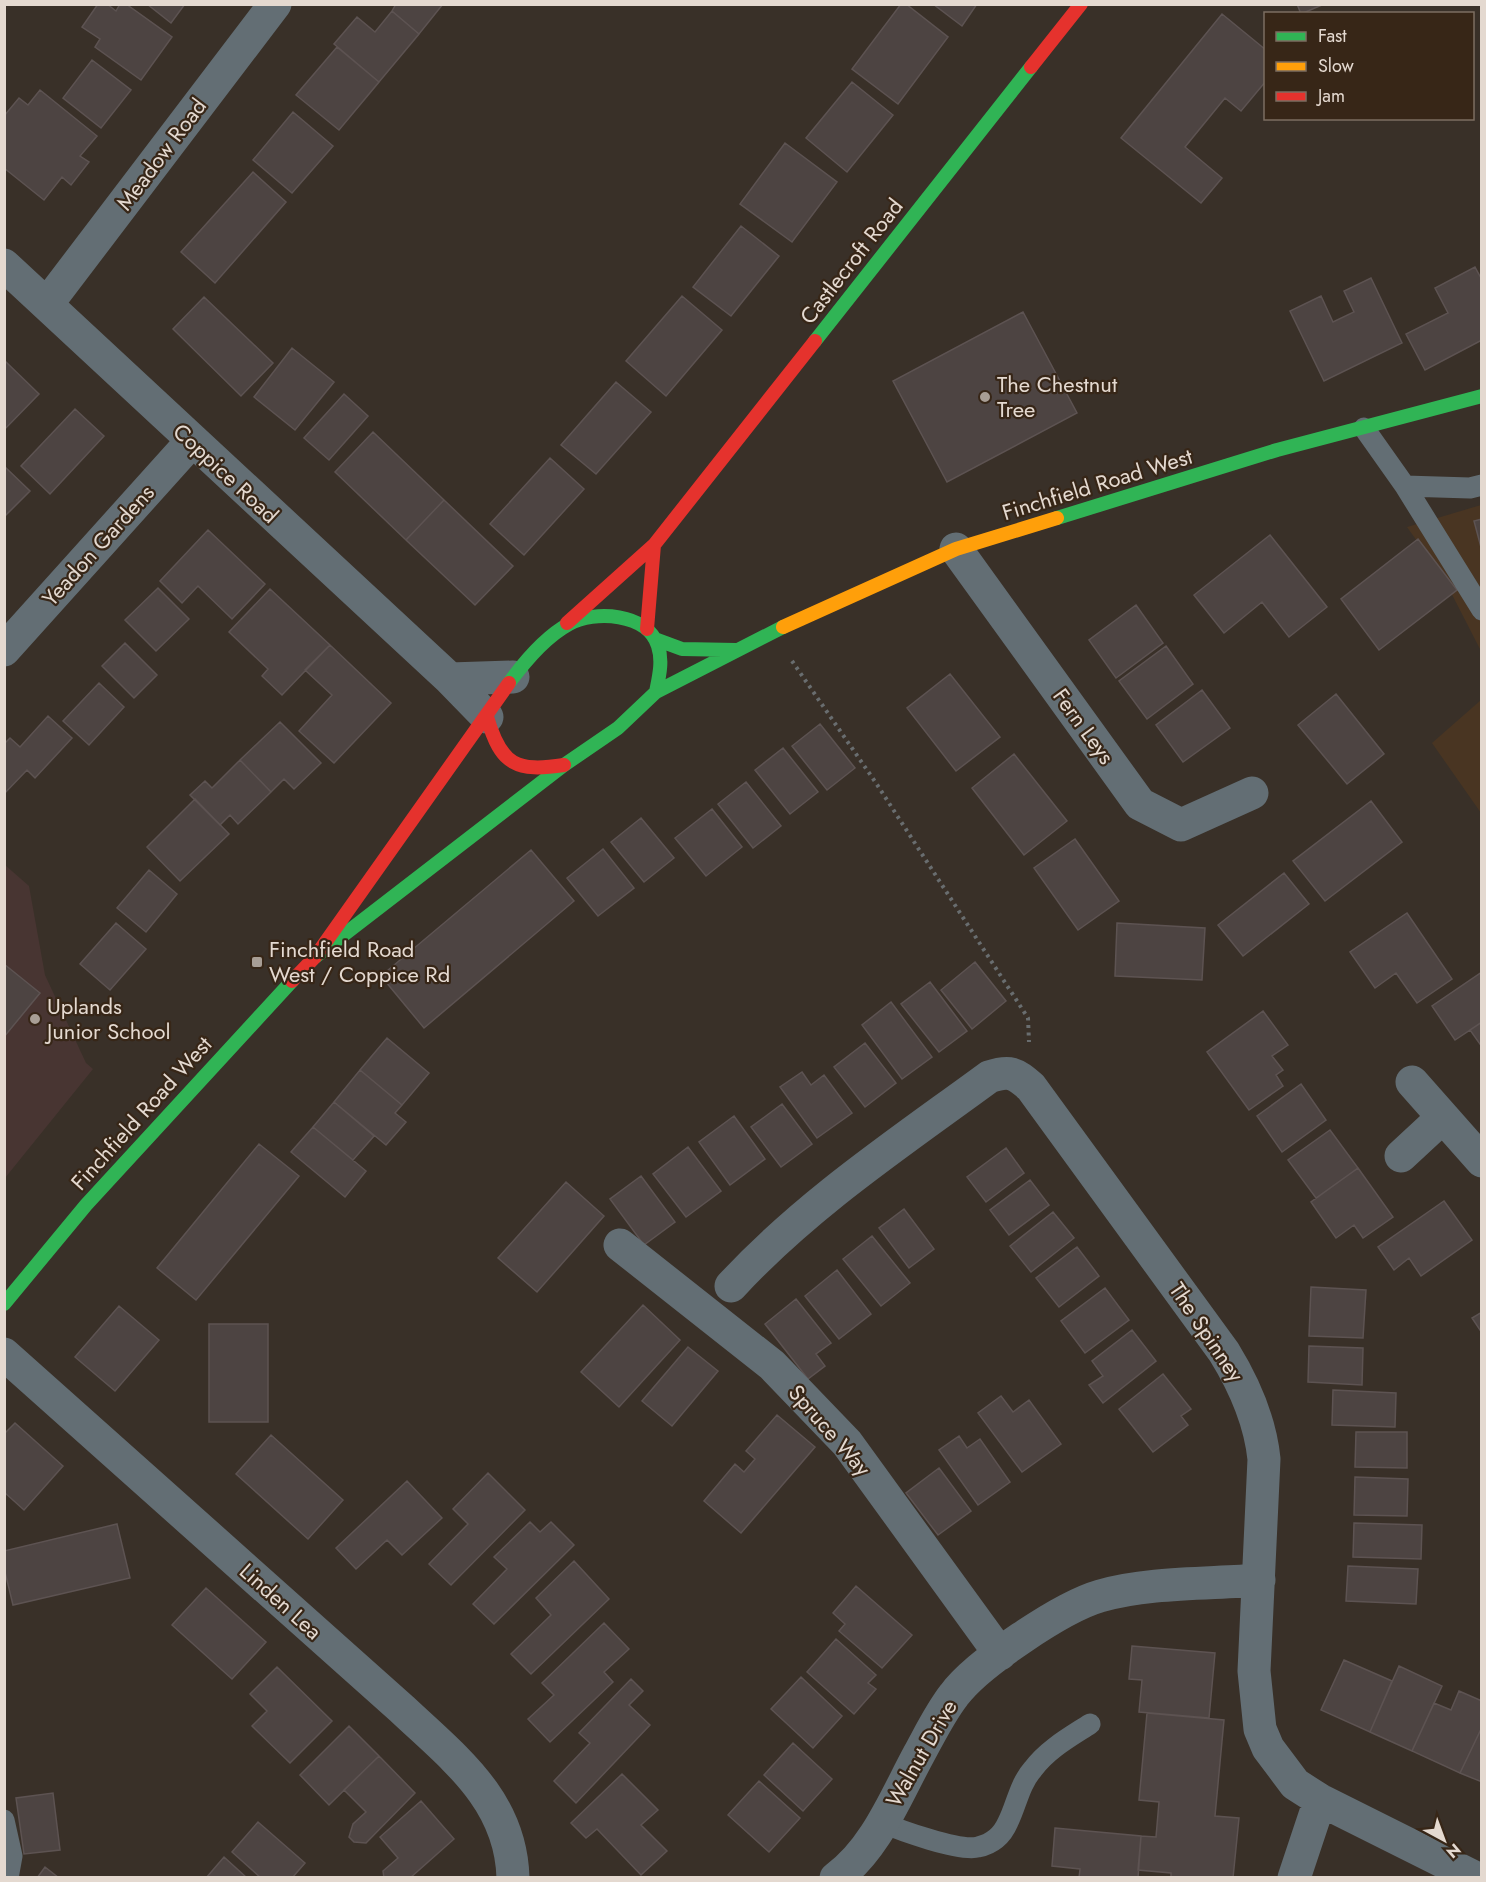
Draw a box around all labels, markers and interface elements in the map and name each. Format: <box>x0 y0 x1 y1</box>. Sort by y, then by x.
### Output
legend <box>1264 12 1474 120</box>
text: Fast <box>1318 23 1347 49</box>
text: Slow <box>1318 53 1355 79</box>
text: Jam <box>1316 83 1345 109</box>
street label: Meadow Road <box>108 91 214 217</box>
street label: Castlecroft Road <box>792 191 910 331</box>
place label: The Chestnut Tree <box>997 368 1118 425</box>
marker: The Chestnut Tree <box>978 390 992 404</box>
street label: Coppice Road <box>166 416 286 530</box>
street label: Finchfield Road West <box>998 440 1197 528</box>
street label: Yeadon Gardens <box>35 477 162 613</box>
street label: Fern Leys <box>1046 681 1123 771</box>
place label: Finchfield Road West / Coppice Rd <box>269 933 450 990</box>
marker: Finchfield Road West / Coppice Rd <box>250 955 264 969</box>
place label: Uplands Junior School <box>44 990 170 1047</box>
marker: Uplands Junior School <box>28 1012 42 1026</box>
street label: Finchfield Road West <box>63 1028 219 1197</box>
street label: The Spinney <box>1162 1276 1252 1388</box>
street label: Spruce Way <box>781 1377 879 1483</box>
street label: Linden Lea <box>233 1555 329 1647</box>
street label: Walnut Drive <box>877 1693 965 1813</box>
north arrow <box>1414 1810 1474 1870</box>
text: N <box>1441 1838 1466 1864</box>

